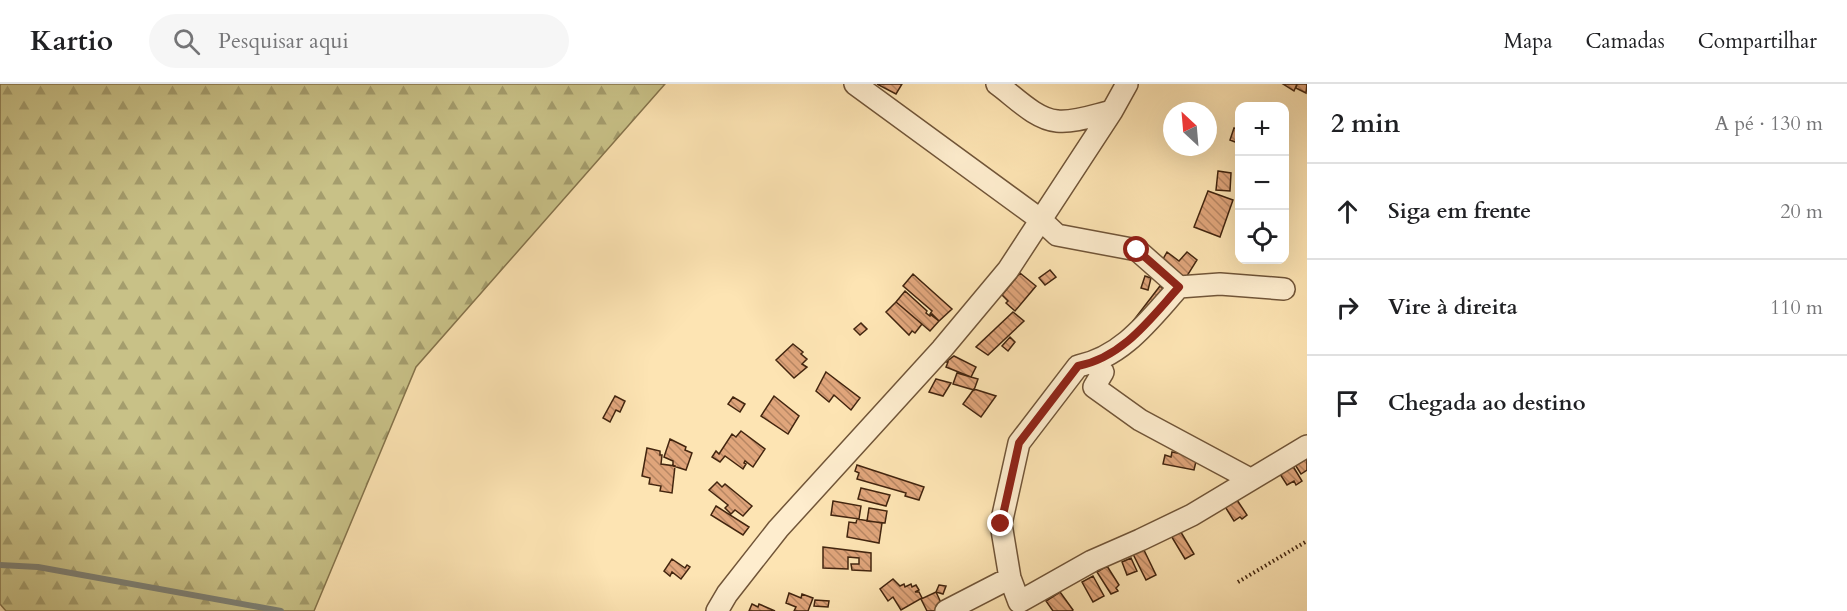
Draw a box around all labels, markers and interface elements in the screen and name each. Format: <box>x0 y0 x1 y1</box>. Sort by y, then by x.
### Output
search box <box>149 14 569 68</box>
text: Kartio <box>30 22 113 60</box>
icon: search <box>170 25 203 58</box>
text: Pesquisar aqui <box>218 26 349 56</box>
text: Mapa <box>1503 27 1553 56</box>
text: Camadas <box>1586 27 1665 56</box>
text: Compartilhar <box>1698 27 1817 56</box>
north arrow <box>1163 102 1217 156</box>
map controls <box>1235 102 1289 264</box>
button: + <box>1235 102 1289 156</box>
text: 2 min <box>1331 106 1400 141</box>
text: A pé · 130 m <box>1715 110 1823 137</box>
button: − <box>1235 156 1289 210</box>
icon: ahead <box>1331 195 1364 228</box>
text: Siga em frente <box>1388 196 1531 226</box>
text: 20 m <box>1780 198 1823 225</box>
button: locate <box>1235 210 1289 264</box>
route start <box>1123 236 1149 262</box>
icon: right <box>1331 291 1364 324</box>
text: Vire à direita <box>1388 292 1518 322</box>
text: 110 m <box>1770 294 1823 321</box>
icon: arrive <box>1331 387 1364 420</box>
text: Chegada ao destino <box>1388 388 1586 418</box>
route end <box>987 510 1013 536</box>

